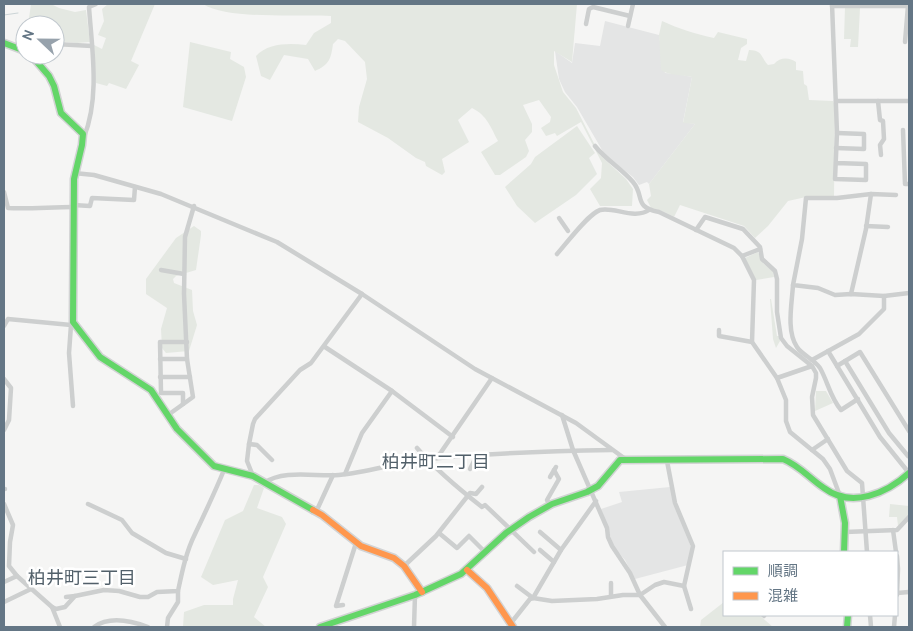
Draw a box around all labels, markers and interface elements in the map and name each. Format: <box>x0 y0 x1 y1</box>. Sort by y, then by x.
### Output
north arrow <box>15 15 65 65</box>
text: N <box>18 27 38 43</box>
district label: 柏井町二丁目 <box>382 451 490 473</box>
legend <box>723 551 898 616</box>
text: 順調 <box>768 562 798 580</box>
district label: 柏井町三丁目 <box>28 567 136 589</box>
text: 混雑 <box>768 587 798 605</box>

